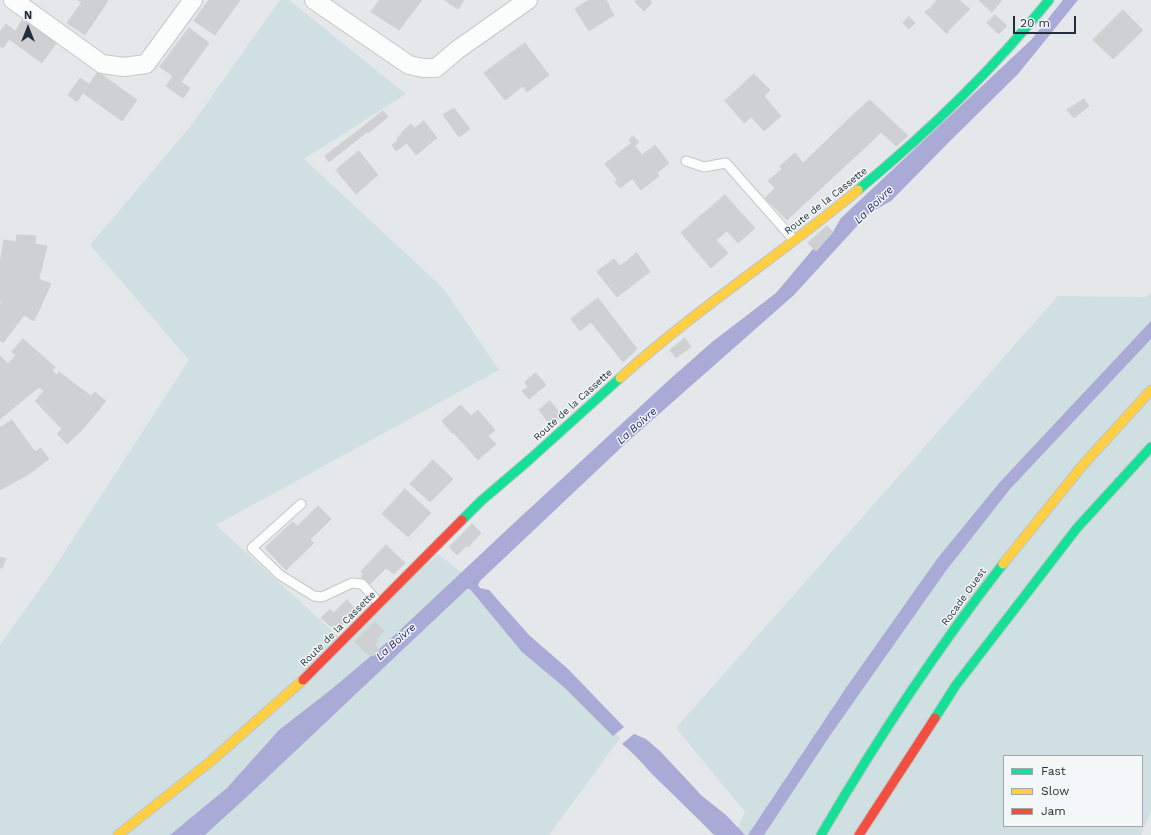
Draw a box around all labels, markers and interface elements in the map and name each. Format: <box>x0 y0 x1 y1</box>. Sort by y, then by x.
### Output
north arrow <box>8 8 48 48</box>
scale bar <box>1015 8 1078 34</box>
text: N <box>24 9 32 22</box>
text: 20 m <box>1020 16 1050 30</box>
street label: Route de la Cassette <box>782 165 870 237</box>
water label: La Boivre <box>852 183 896 227</box>
street label: Route de la Cassette <box>531 366 615 444</box>
water label: La Boivre <box>614 405 660 447</box>
street label: Rocade Ouest <box>939 566 989 628</box>
street label: Route de la Cassette <box>298 589 378 669</box>
water label: La Boivre <box>373 621 419 663</box>
legend <box>1003 755 1143 827</box>
text: Fast <box>1041 764 1066 778</box>
text: Slow <box>1041 784 1069 798</box>
text: Jam <box>1041 804 1066 818</box>

